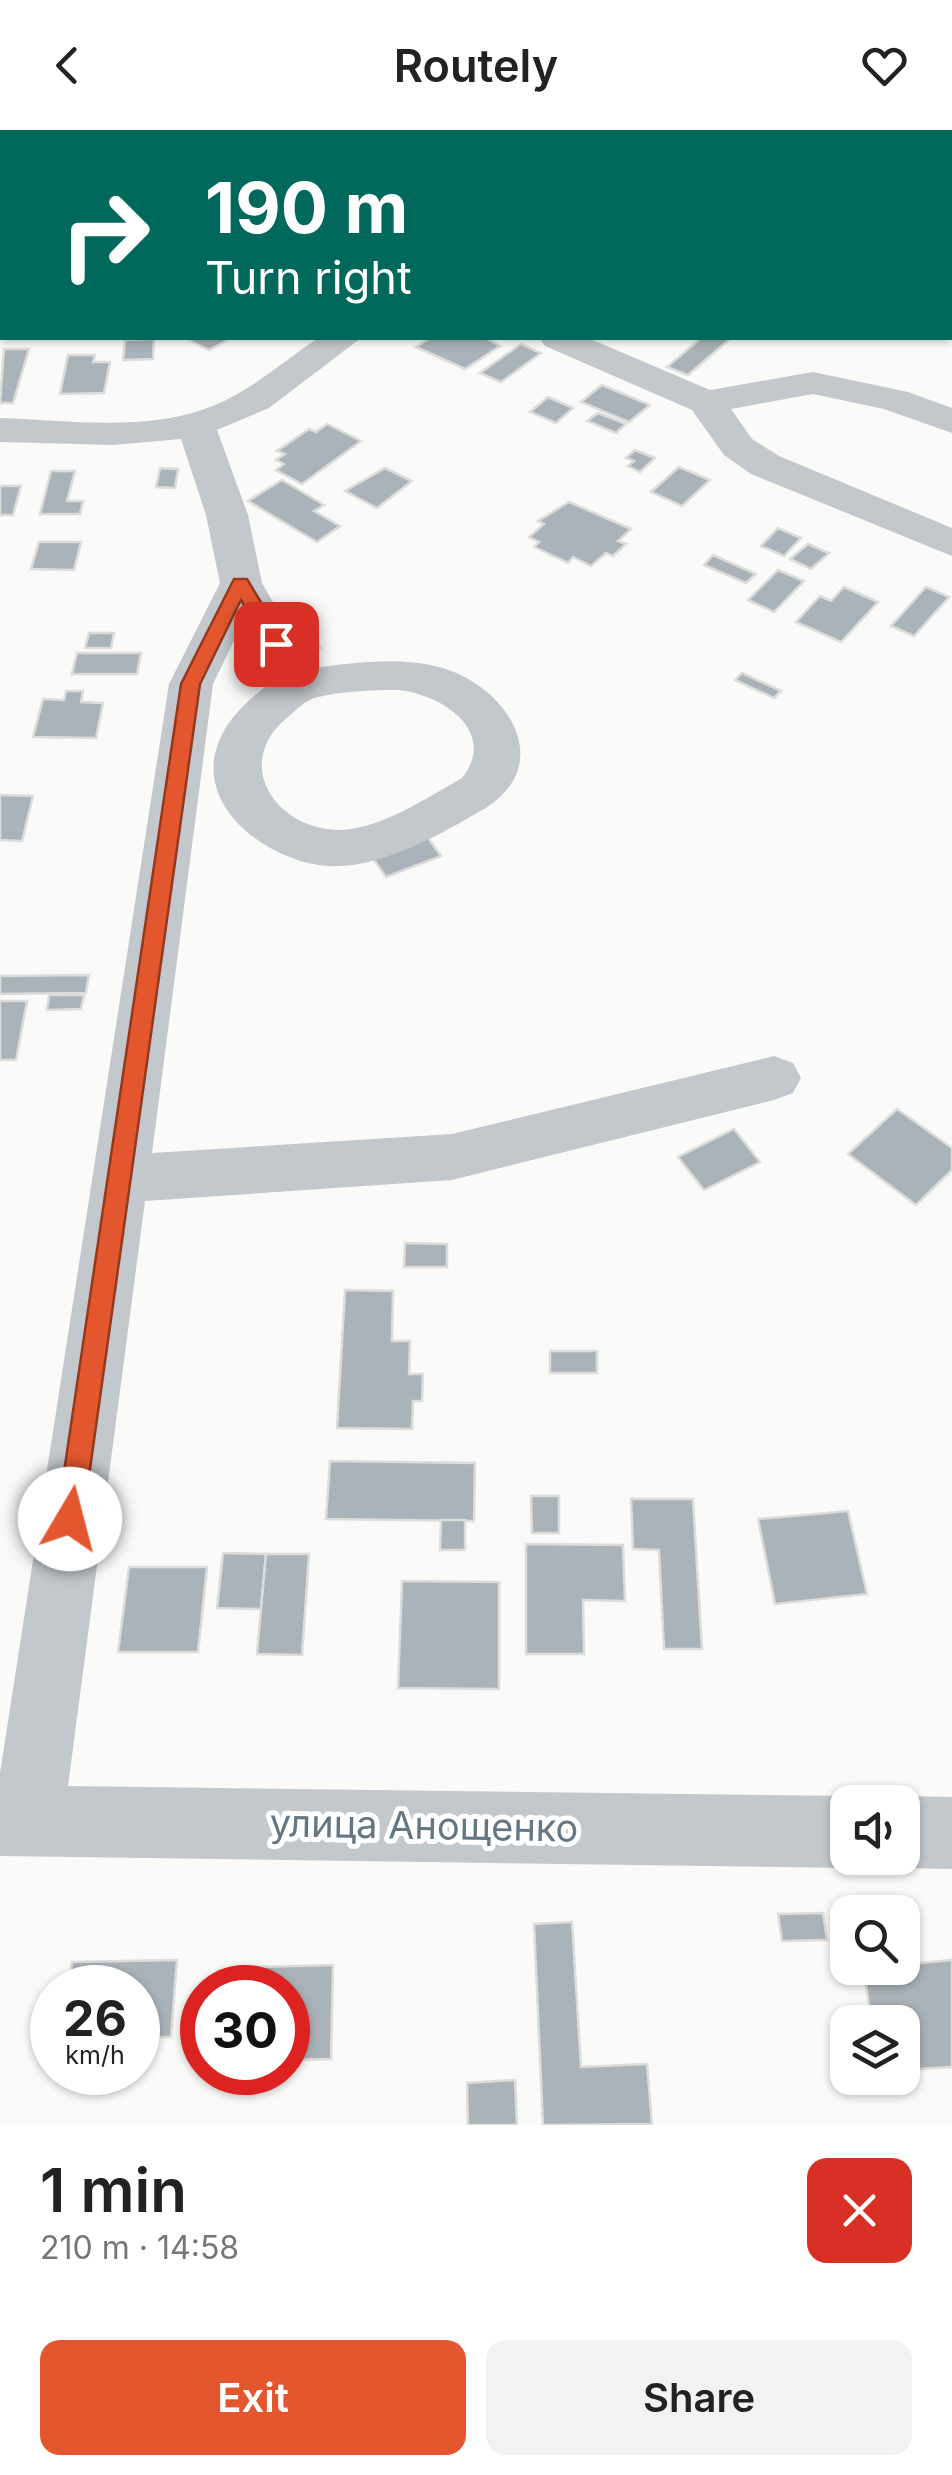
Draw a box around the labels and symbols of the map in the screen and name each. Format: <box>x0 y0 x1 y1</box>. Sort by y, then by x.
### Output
pin <box>234 602 319 687</box>
position arrow <box>18 1467 122 1571</box>
street label: улица Анощенко <box>269 1799 579 1851</box>
speed limit sign: 30 <box>180 1965 310 2095</box>

